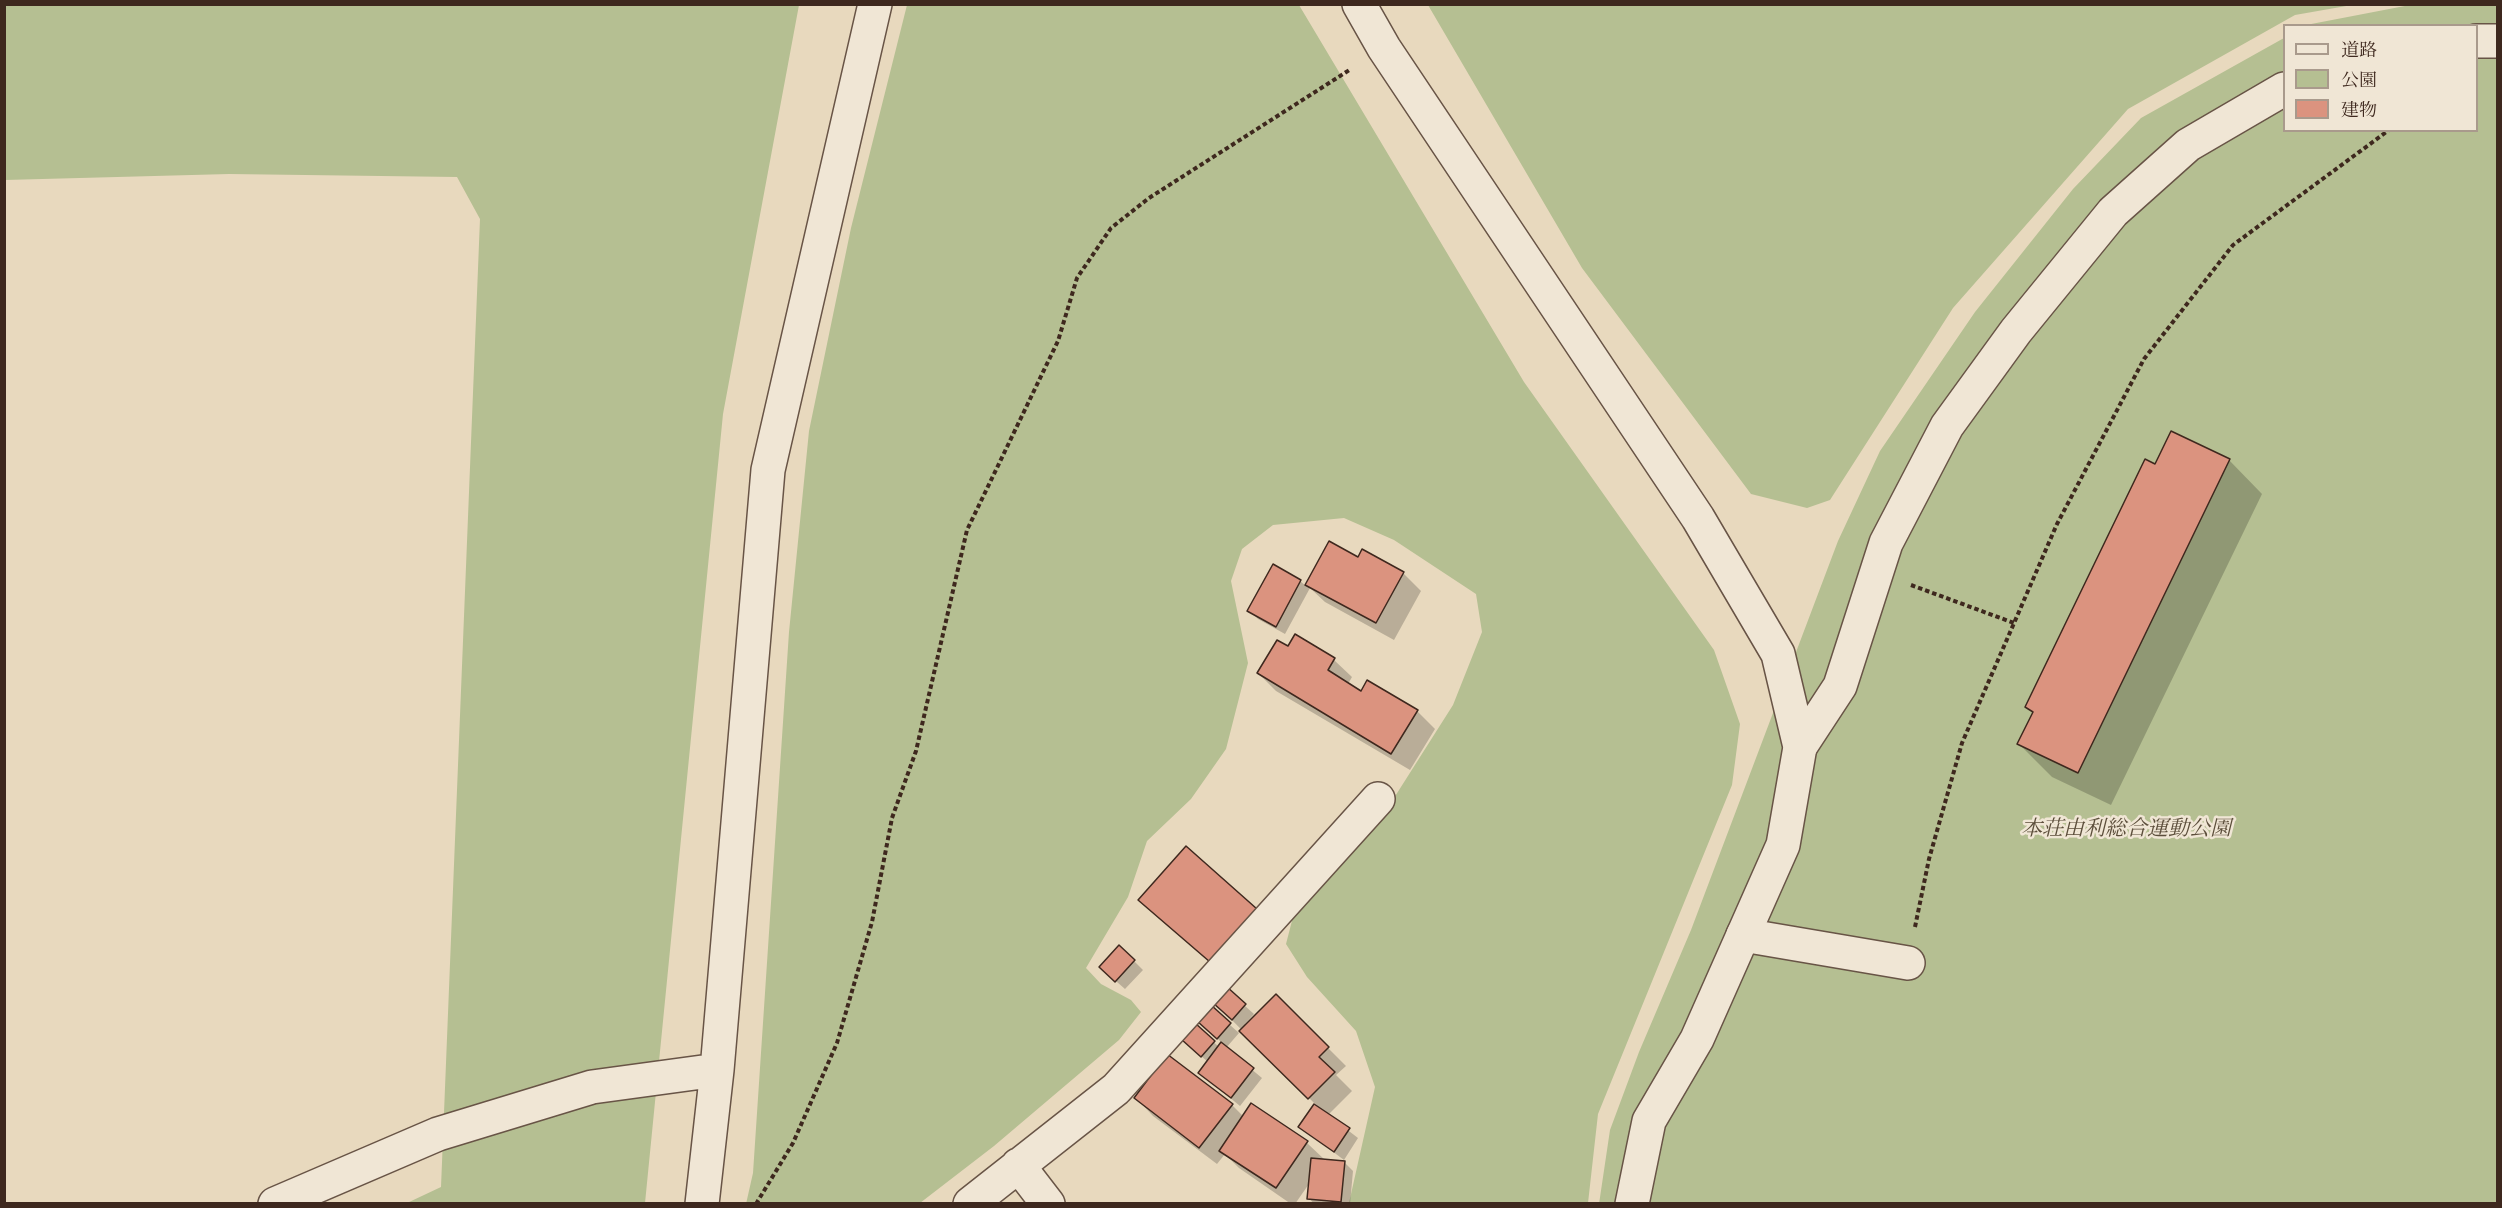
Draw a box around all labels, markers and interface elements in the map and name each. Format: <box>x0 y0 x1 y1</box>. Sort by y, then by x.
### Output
legend <box>2283 24 2478 132</box>
text: 道路 <box>2341 40 2377 63</box>
text: 公園 <box>2341 70 2377 93</box>
text: 建物 <box>2341 100 2377 123</box>
park label: 本荘由利総合運動公園 <box>2021 818 2231 844</box>

